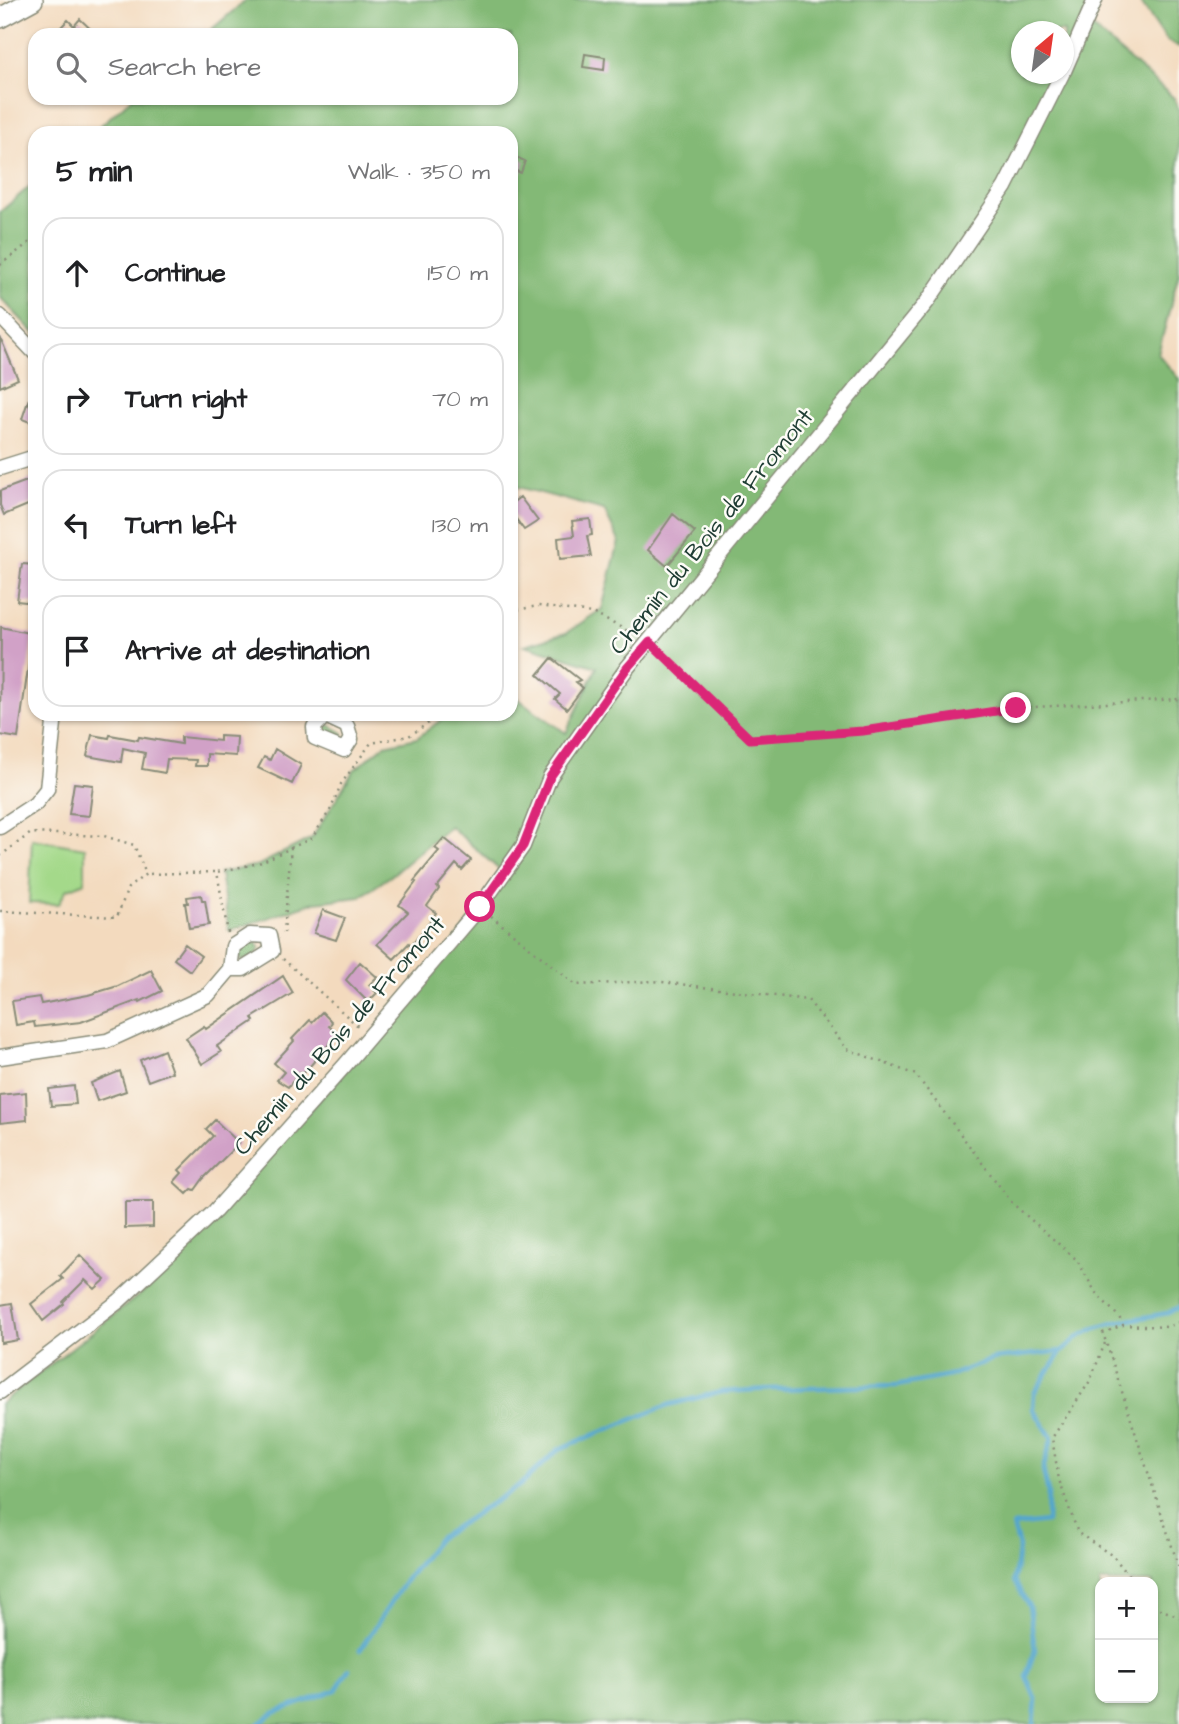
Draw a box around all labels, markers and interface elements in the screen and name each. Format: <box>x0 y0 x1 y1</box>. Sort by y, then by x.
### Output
north arrow <box>1011 21 1074 84</box>
search box <box>28 28 518 105</box>
icon: search <box>52 48 90 86</box>
text: Search here <box>108 49 261 85</box>
text: 5 min <box>56 151 132 193</box>
text: Walk · 350 m <box>348 156 490 188</box>
icon: ahead <box>58 254 96 292</box>
text: Continue <box>125 255 226 291</box>
text: 150 m <box>427 257 488 289</box>
icon: right <box>58 380 96 418</box>
text: Turn right <box>125 381 247 417</box>
text: 70 m <box>432 383 488 415</box>
street label: Chemin du Bois de Fromont <box>602 401 822 662</box>
icon: left <box>58 506 96 544</box>
text: Turn left <box>125 507 236 543</box>
text: 130 m <box>432 509 488 541</box>
icon: arrive <box>58 632 96 670</box>
text: Arrive at destination <box>125 633 370 669</box>
route end <box>1000 692 1031 723</box>
route start <box>464 891 495 922</box>
street label: Chemin du Bois de Fromont <box>226 908 454 1163</box>
map controls <box>1095 1577 1158 1703</box>
button: + <box>1095 1577 1158 1640</box>
button: − <box>1095 1640 1158 1703</box>

